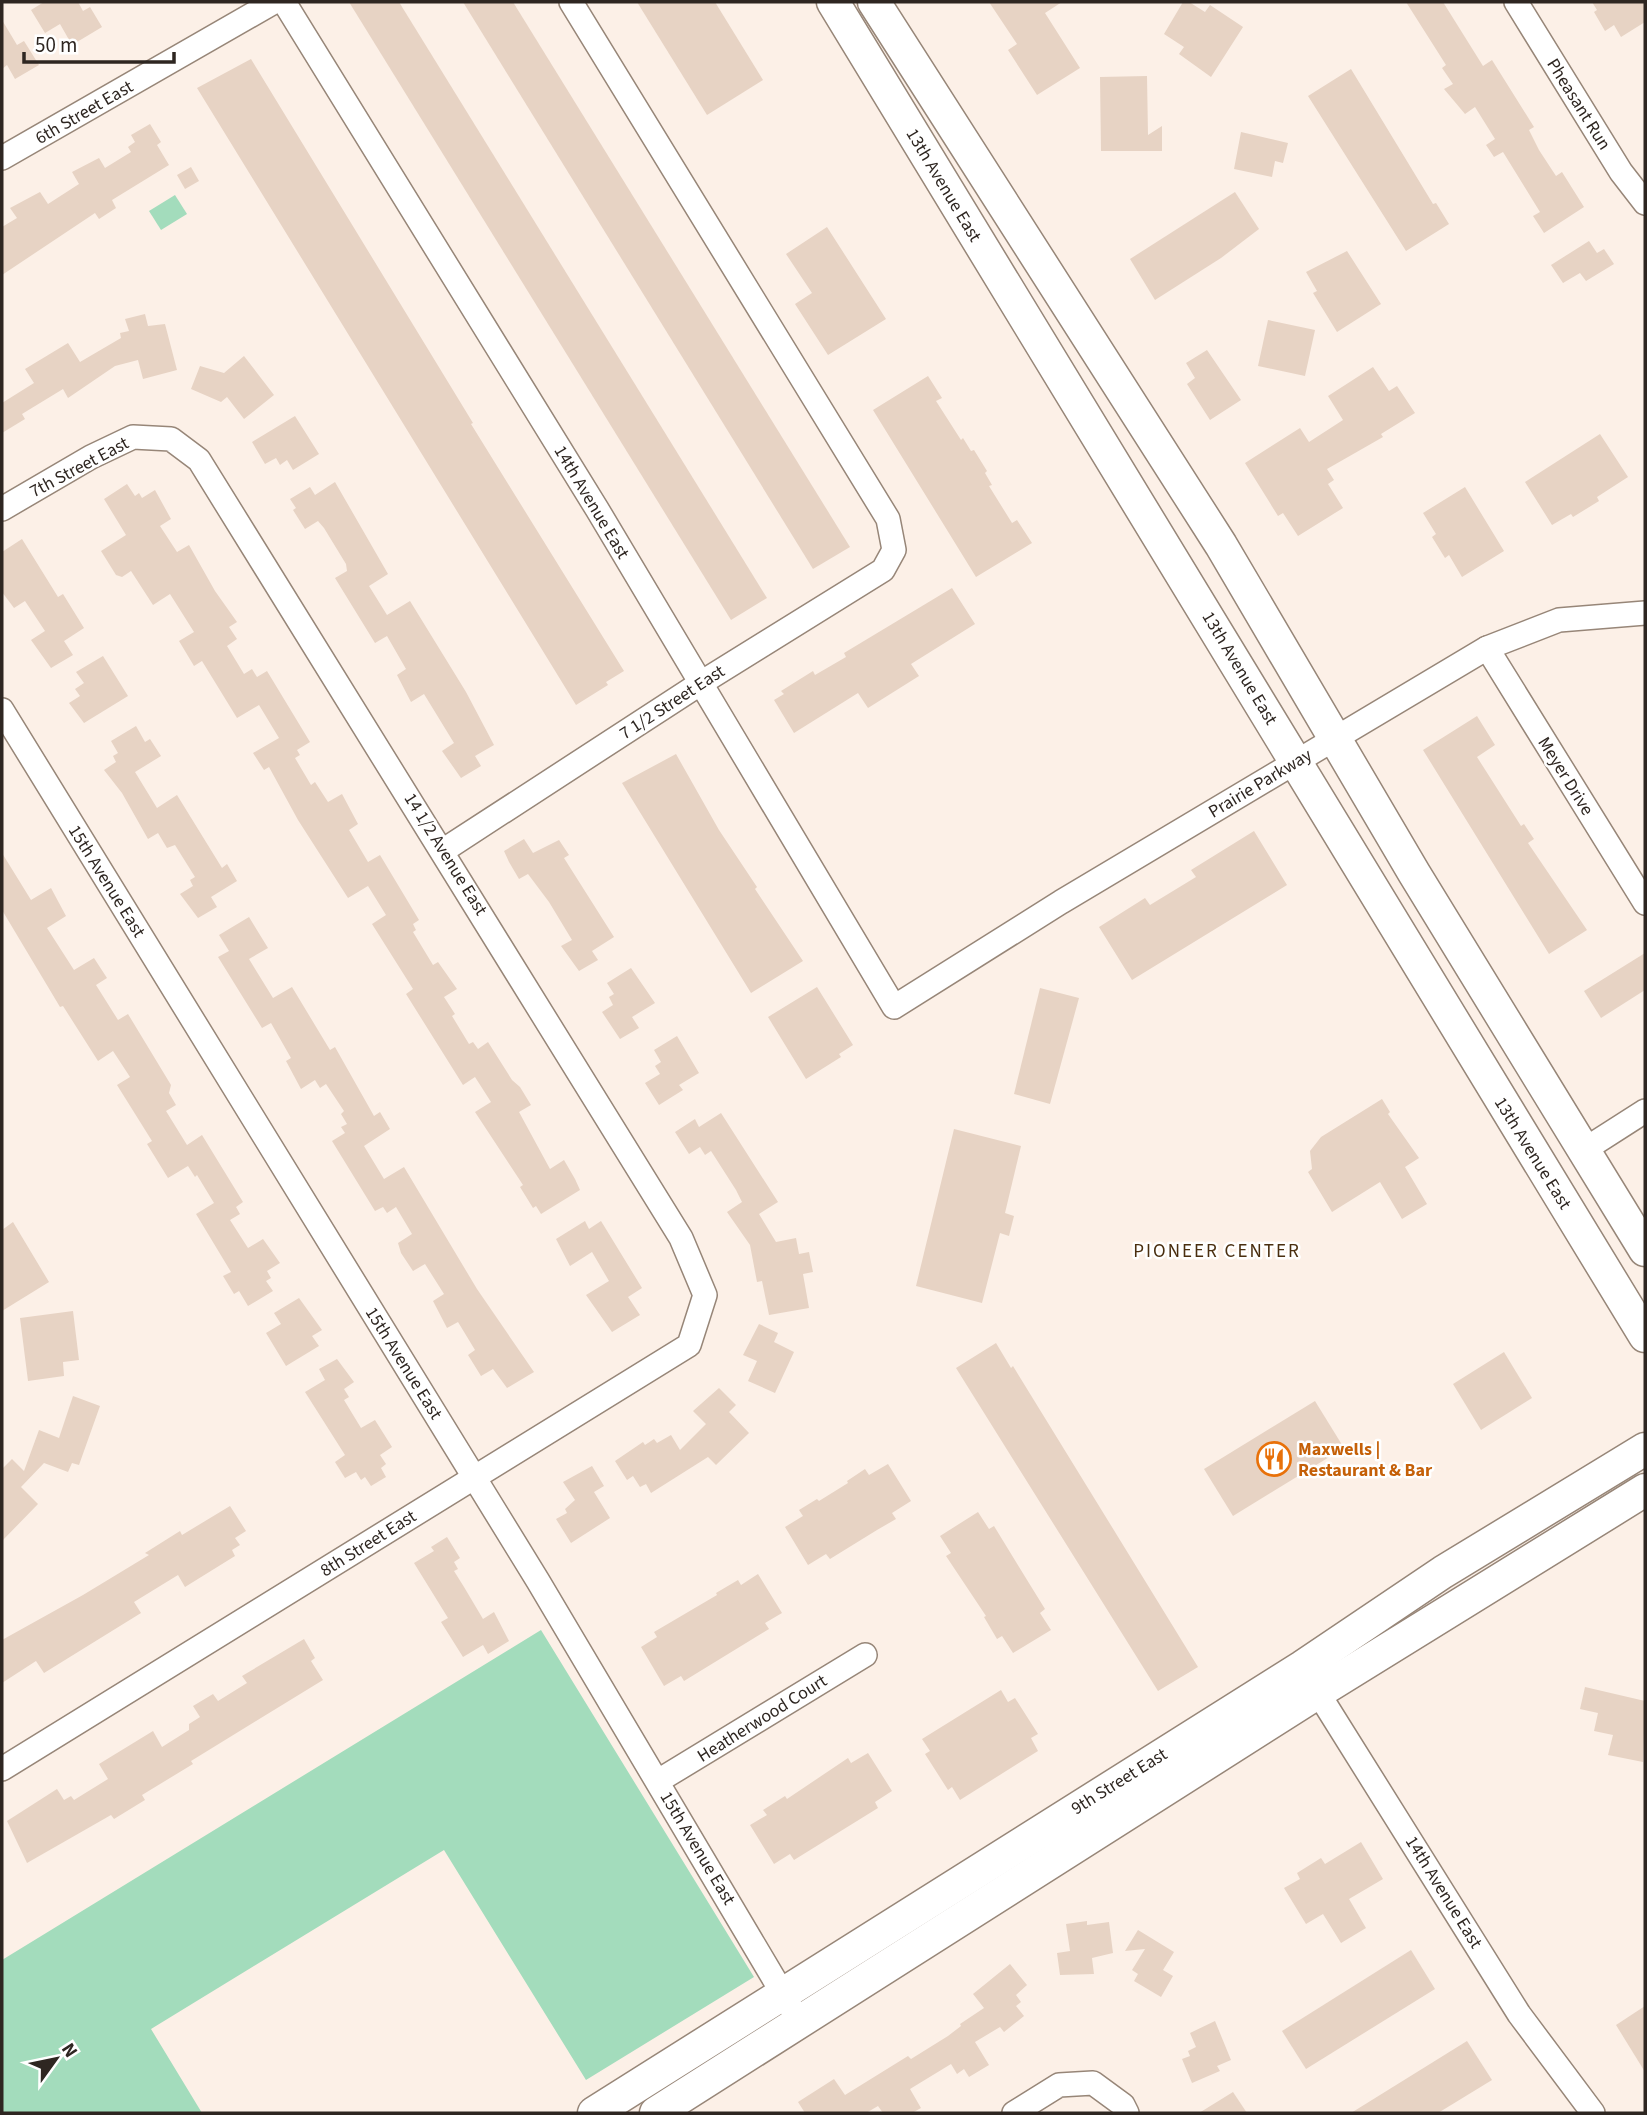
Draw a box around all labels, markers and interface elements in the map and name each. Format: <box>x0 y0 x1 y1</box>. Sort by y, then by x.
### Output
scale bar <box>24 21 175 65</box>
text: 50 m <box>35 30 77 60</box>
street label: Pheasant Run <box>1540 54 1617 155</box>
street label: 6th Street East <box>31 74 138 150</box>
street label: 13th Avenue East <box>900 124 987 247</box>
street label: 7th Street East <box>25 431 133 504</box>
street label: 14th Avenue East <box>548 441 635 564</box>
street label: 13th Avenue East <box>1196 607 1283 730</box>
street label: 7 1/2 Street East <box>615 659 730 746</box>
street label: Meyer Drive <box>1532 732 1600 820</box>
street label: Prairie Parkway <box>1204 742 1317 824</box>
street label: 14 1/2 Avenue East <box>398 788 493 920</box>
street label: 15th Avenue East <box>62 820 151 942</box>
street label: 13th Avenue East <box>1488 1092 1577 1214</box>
district label: PIONEER CENTER <box>1133 1238 1301 1265</box>
street label: 15th Avenue East <box>359 1302 448 1424</box>
place label: Maxwells | Restaurant & Bar <box>1298 1437 1433 1483</box>
restaurant icon: Maxwells | Restaurant & Bar <box>1255 1440 1293 1478</box>
street label: 8th Street East <box>315 1504 421 1583</box>
street label: Heatherwood Court <box>693 1668 832 1768</box>
street label: 9th Street East <box>1066 1742 1172 1821</box>
street label: 15th Avenue East <box>654 1787 741 1910</box>
street label: 14th Avenue East <box>1399 1831 1488 1953</box>
north arrow <box>21 2024 91 2094</box>
text: N <box>54 2038 84 2063</box>

